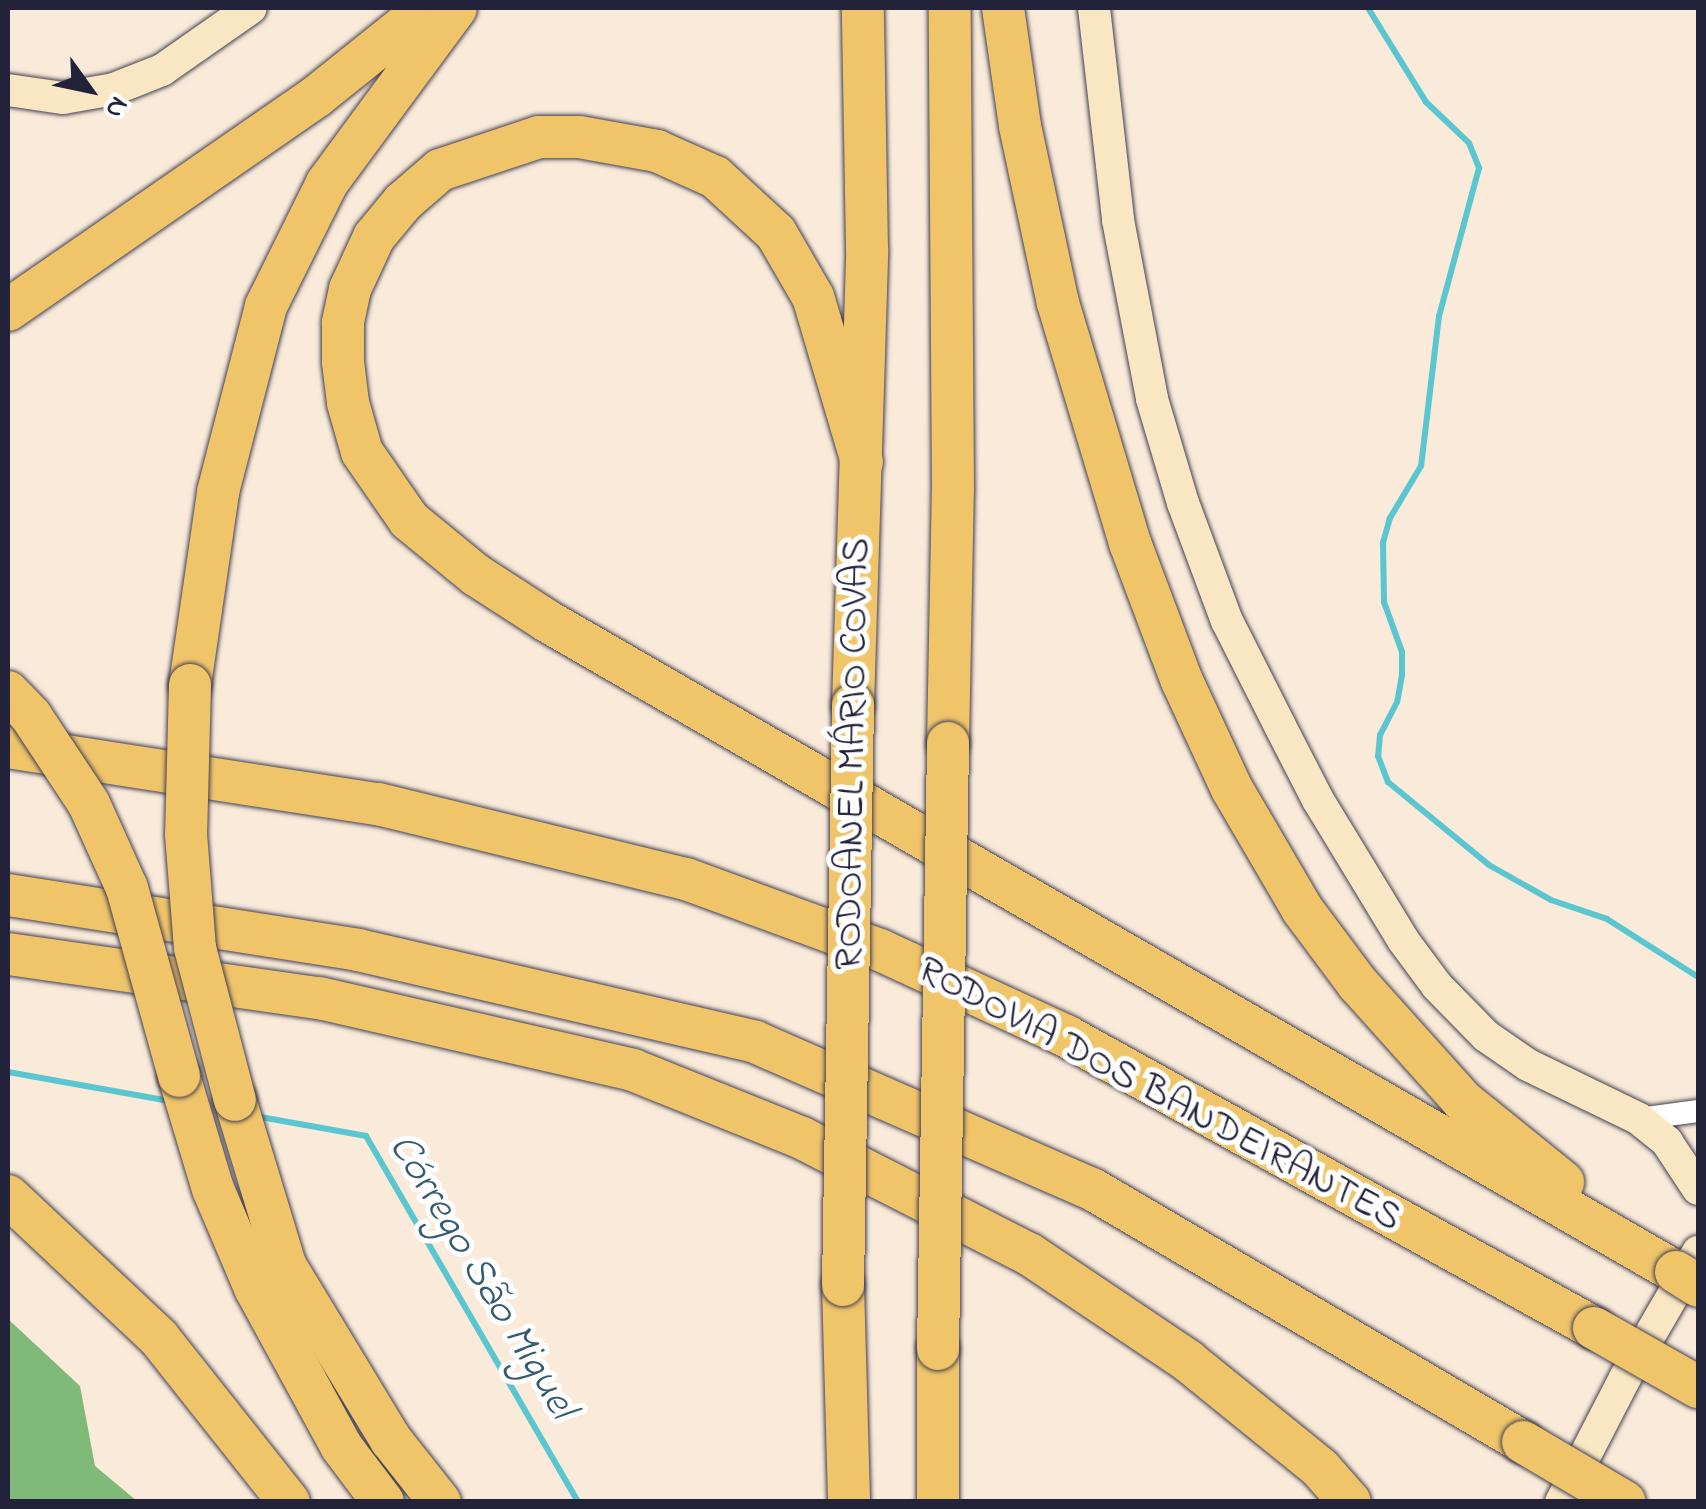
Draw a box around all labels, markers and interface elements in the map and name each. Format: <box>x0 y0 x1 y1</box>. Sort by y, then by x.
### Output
north arrow <box>40 40 140 140</box>
text: N <box>93 88 138 126</box>
street label: RODOANEL MÁRIO COVAS <box>826 537 882 971</box>
street label: RODOVIA DOS BANDEIRANTES <box>909 947 1409 1243</box>
water label: Córrego São Miguel <box>376 1125 586 1429</box>

